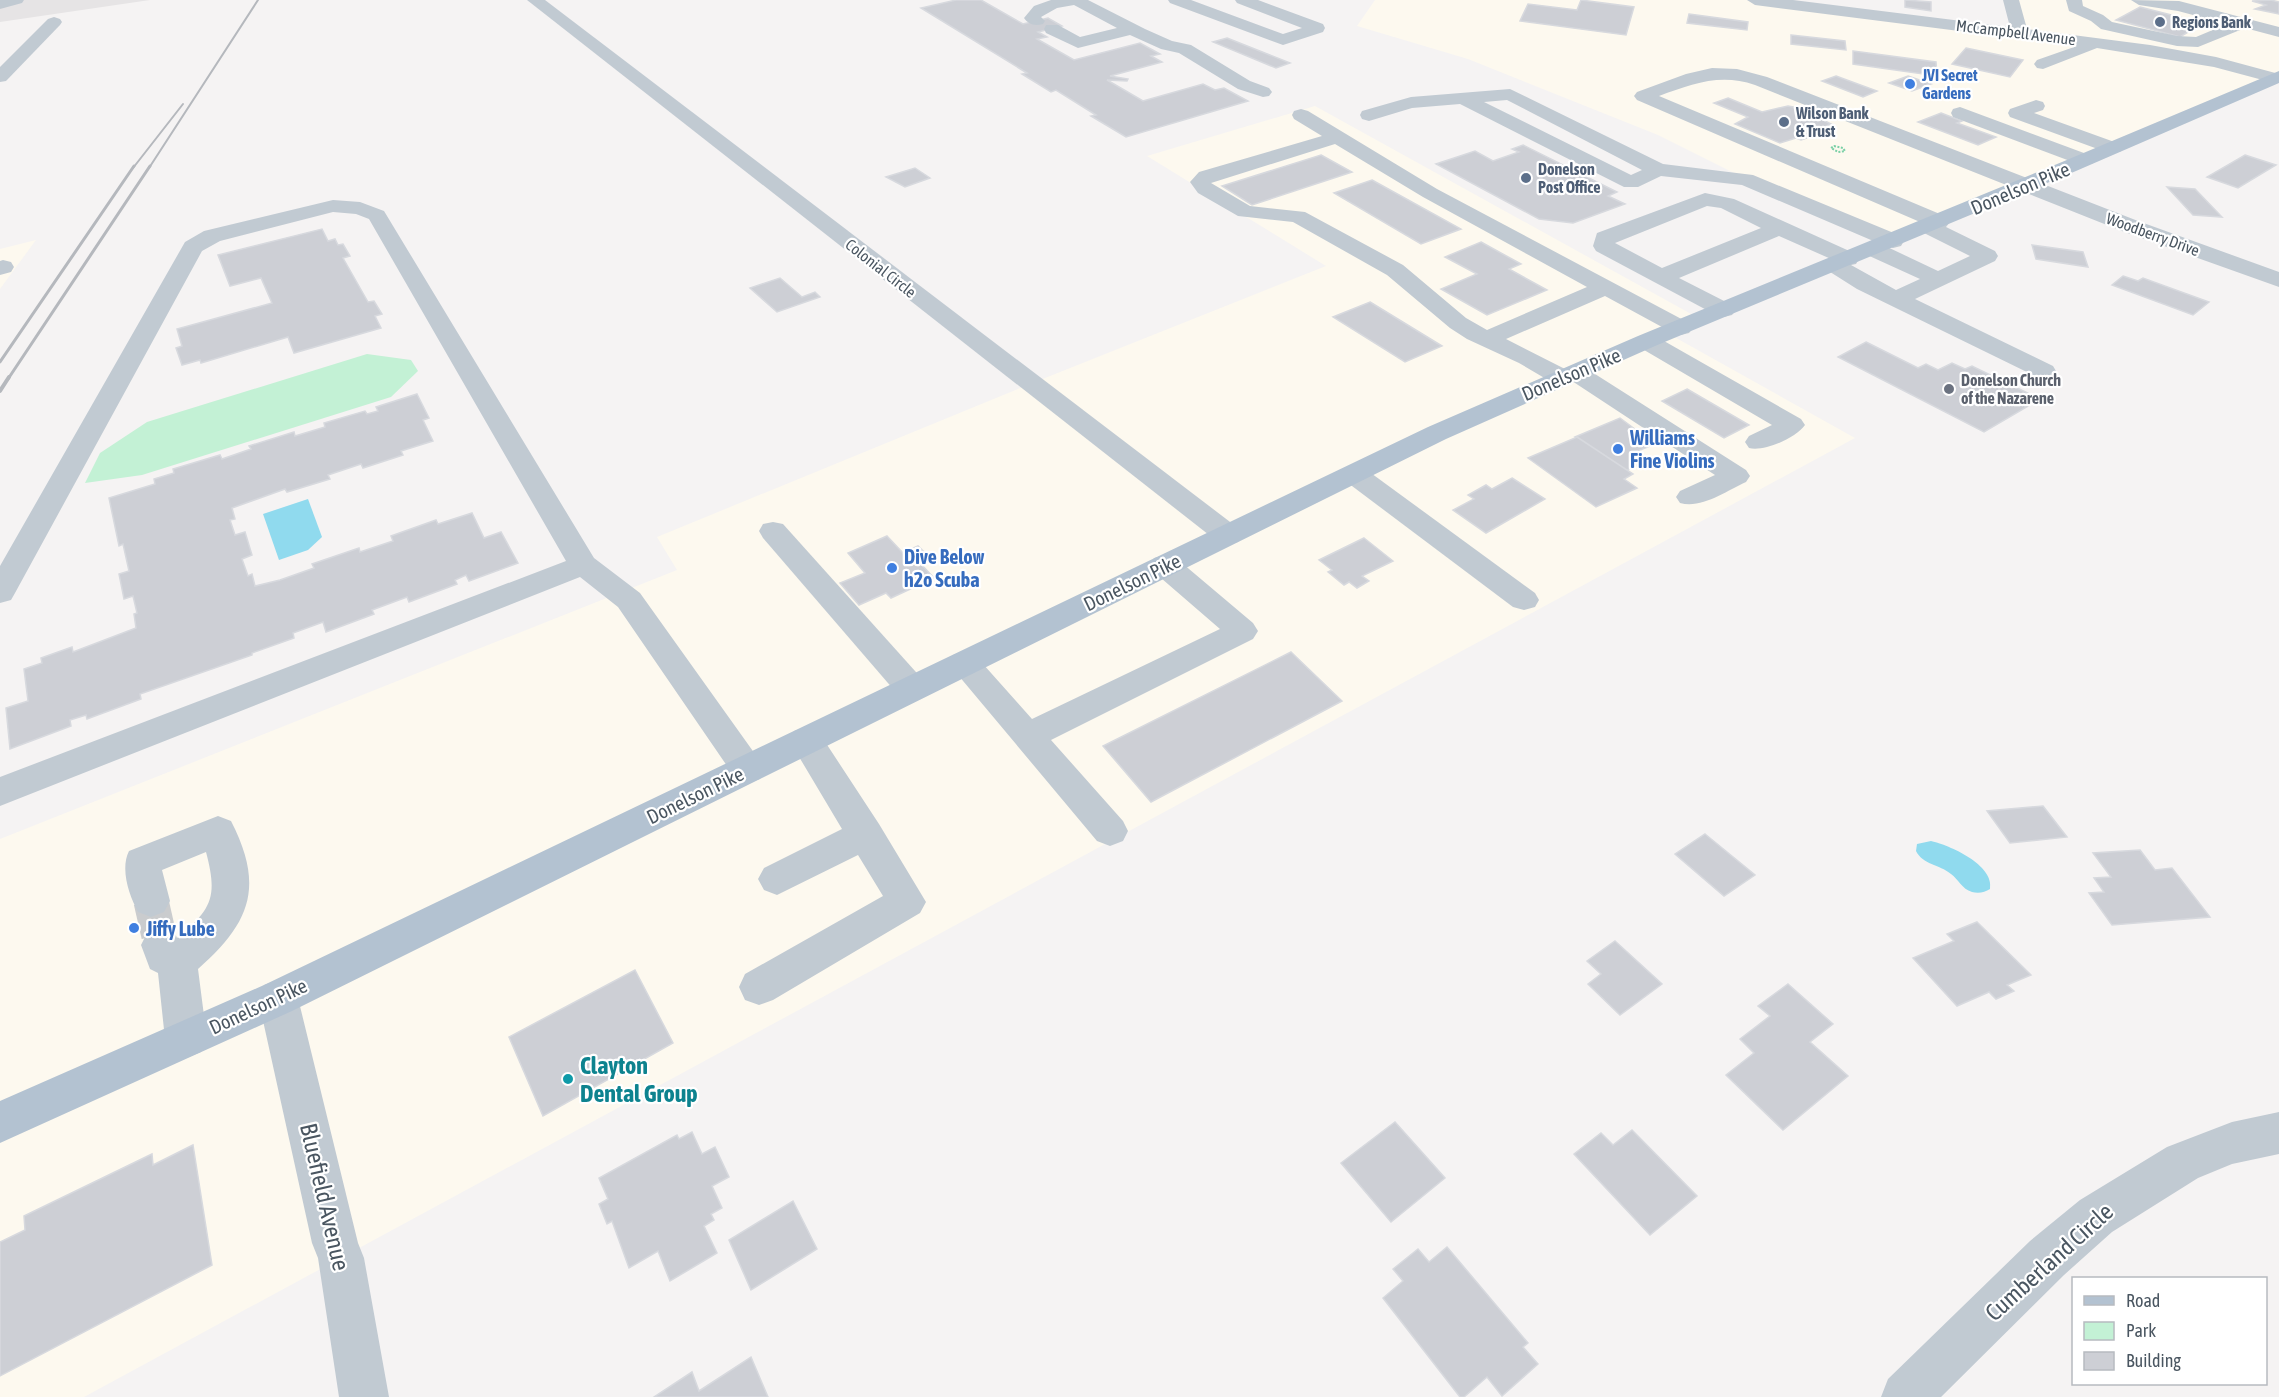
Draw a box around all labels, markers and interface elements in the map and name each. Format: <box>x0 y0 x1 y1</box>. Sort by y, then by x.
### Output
place label: Regions Bank <box>2172 13 2252 31</box>
marker: Regions Bank <box>2153 15 2167 29</box>
street label: McCampbell Avenue <box>1955 16 2077 49</box>
place label: JVI Secret Gardens <box>1921 66 1978 102</box>
marker: JVI Secret Gardens <box>1903 77 1917 91</box>
place label: Wilson Bank & Trust <box>1795 104 1869 140</box>
marker: Wilson Bank & Trust <box>1777 115 1791 129</box>
street label: Donelson Pike <box>1967 157 2073 219</box>
place label: Donelson Post Office <box>1538 160 1601 196</box>
marker: Donelson Post Office <box>1519 171 1533 185</box>
street label: Woodberry Drive <box>2104 209 2202 260</box>
street label: Colonial Circle <box>842 235 920 301</box>
street label: Donelson Pike <box>1518 343 1624 405</box>
place label: Donelson Church of the Nazarene <box>1961 371 2061 407</box>
marker: Donelson Church of the Nazarene <box>1942 382 1956 396</box>
place label: Williams Fine Violins <box>1629 426 1715 472</box>
marker: Williams Fine Violins <box>1611 442 1625 456</box>
place label: Dive Below h2o Scuba <box>904 545 985 591</box>
street label: Donelson Pike <box>1080 549 1184 615</box>
marker: Dive Below h2o Scuba <box>885 561 899 575</box>
street label: Donelson Pike <box>643 762 747 828</box>
place label: Jiffy Lube <box>145 917 215 940</box>
marker: Jiffy Lube <box>127 921 141 935</box>
street label: Donelson Pike <box>206 973 310 1039</box>
place label: Clayton Dental Group <box>580 1052 698 1107</box>
marker: Clayton Dental Group <box>561 1072 575 1086</box>
street label: Bluefield Avenue <box>295 1121 355 1273</box>
street label: Cumberland Circle <box>1980 1198 2118 1326</box>
legend <box>2072 1277 2267 1385</box>
text: Road <box>2126 1290 2160 1311</box>
text: Park <box>2126 1320 2156 1341</box>
text: Building <box>2126 1350 2181 1371</box>

